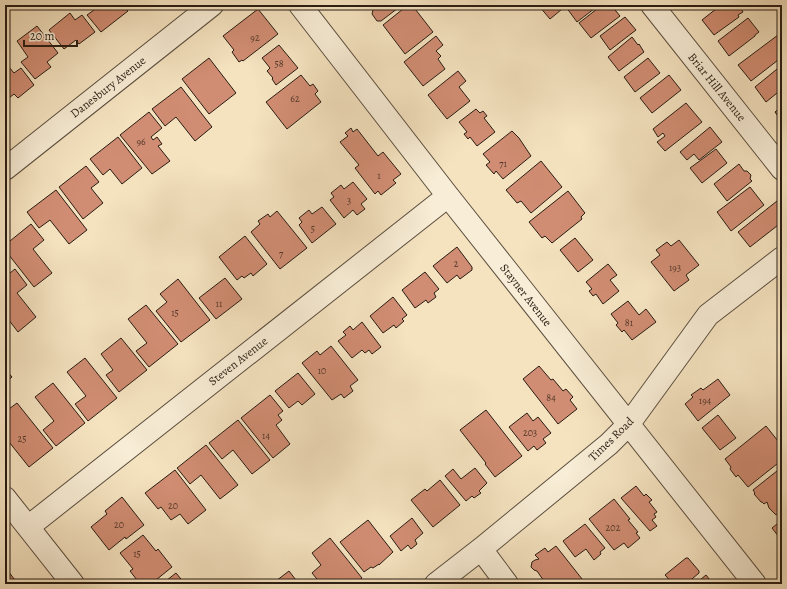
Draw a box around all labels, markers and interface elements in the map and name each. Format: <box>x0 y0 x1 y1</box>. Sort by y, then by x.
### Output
scale bar <box>24 22 77 48</box>
text: 20 m <box>30 28 54 44</box>
house number: 92 <box>250 31 260 44</box>
street label: Briar Hill Avenue <box>684 49 750 125</box>
street label: Danesbury Avenue <box>67 52 149 122</box>
house number: 58 <box>274 57 284 70</box>
house number: 62 <box>290 92 300 105</box>
house number: 96 <box>136 135 146 148</box>
house number: 71 <box>499 157 507 170</box>
house number: 1 <box>377 169 381 182</box>
house number: 3 <box>347 194 351 207</box>
house number: 5 <box>311 222 315 235</box>
house number: 7 <box>279 247 284 260</box>
house number: 2 <box>454 257 459 270</box>
street label: Stayner Avenue <box>496 260 556 330</box>
house number: 193 <box>669 261 681 274</box>
house number: 11 <box>216 297 223 310</box>
house number: 15 <box>171 306 179 319</box>
house number: 81 <box>625 316 634 329</box>
street label: Steven Avenue <box>205 333 271 389</box>
house number: 10 <box>318 364 326 377</box>
house number: 84 <box>546 391 556 404</box>
house number: 194 <box>699 394 712 407</box>
street label: Times Road <box>585 413 638 465</box>
house number: 203 <box>523 426 537 439</box>
house number: 14 <box>262 429 270 442</box>
house number: 25 <box>17 432 27 445</box>
house number: 20 <box>168 499 178 512</box>
house number: 20 <box>114 518 124 531</box>
house number: 202 <box>606 521 621 534</box>
house number: 15 <box>133 547 141 560</box>

